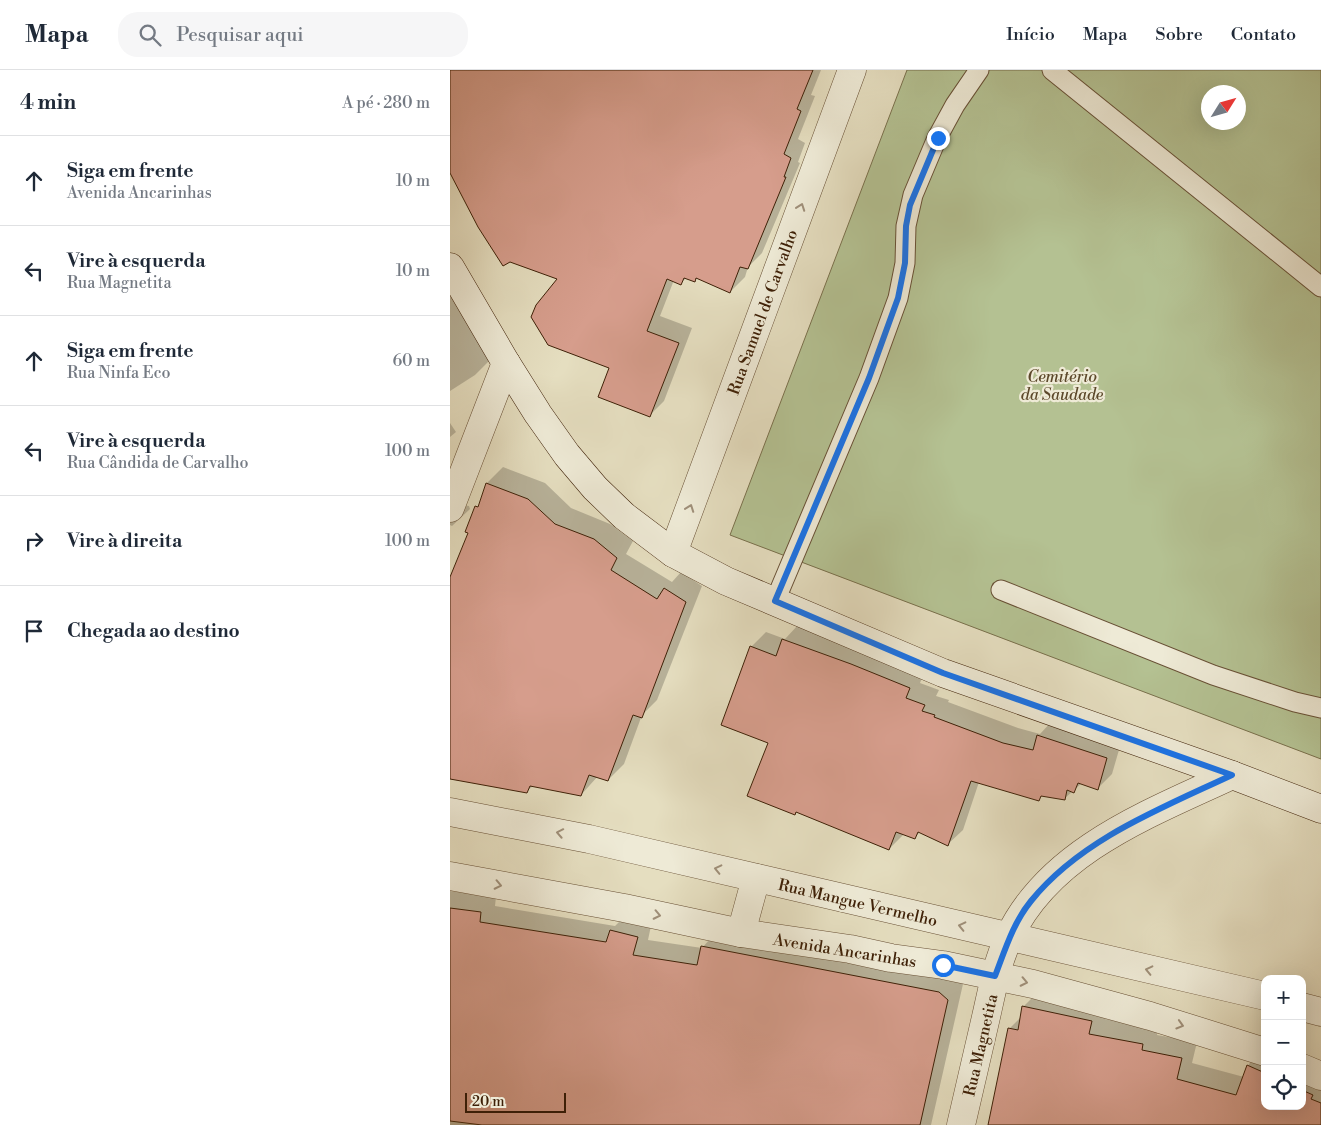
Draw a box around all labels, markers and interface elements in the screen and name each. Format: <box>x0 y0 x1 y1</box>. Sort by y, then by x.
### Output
search box <box>118 12 468 57</box>
text: Mapa <box>25 20 88 50</box>
icon: search <box>136 21 164 49</box>
text: Pesquisar aqui <box>176 23 304 47</box>
text: Início <box>1006 23 1055 46</box>
text: Mapa <box>1083 23 1127 46</box>
text: Sobre <box>1155 23 1203 46</box>
text: Contato <box>1231 23 1296 46</box>
north arrow <box>1201 85 1246 130</box>
text: 4 min <box>20 90 76 116</box>
text: A pé · 280 m <box>342 93 430 113</box>
route end <box>927 127 950 150</box>
text: Siga em frente <box>67 159 194 183</box>
icon: ahead <box>20 167 48 195</box>
text: 10 m <box>396 171 430 191</box>
text: Avenida Ancarinhas <box>67 183 212 203</box>
one-way arrow <box>795 204 805 212</box>
street label: Rua Samuel de Carvalho <box>724 227 802 398</box>
text: Vire à esquerda <box>67 249 206 273</box>
icon: left <box>20 257 48 285</box>
text: 10 m <box>396 261 430 281</box>
text: Rua Magnetita <box>67 273 171 293</box>
text: Siga em frente <box>67 339 194 363</box>
icon: ahead <box>20 347 48 375</box>
text: 60 m <box>392 351 430 371</box>
text: Rua Ninfa Eco <box>67 363 171 383</box>
park label: Cemitério da Saudade <box>1021 367 1104 405</box>
text: Vire à esquerda <box>67 429 206 453</box>
icon: left <box>20 437 48 465</box>
text: 100 m <box>385 441 430 461</box>
text: Rua Cândida de Carvalho <box>67 453 248 473</box>
one-way arrow <box>684 504 694 512</box>
icon: right <box>20 527 48 555</box>
text: Vire à direita <box>67 529 182 553</box>
text: 100 m <box>385 531 430 551</box>
icon: arrive <box>20 617 48 645</box>
text: Chegada ao destino <box>67 619 240 643</box>
one-way arrow <box>555 828 564 839</box>
one-way arrow <box>714 864 723 875</box>
street label: Rua Mangue Vermelho <box>776 875 939 931</box>
one-way arrow <box>493 880 502 890</box>
one-way arrow <box>653 909 662 920</box>
one-way arrow <box>957 921 966 932</box>
street label: Avenida Ancarinhas <box>771 930 918 972</box>
route start <box>932 954 955 977</box>
one-way arrow <box>1145 965 1153 976</box>
map controls <box>1261 975 1306 1110</box>
button: + <box>1261 975 1306 1020</box>
one-way arrow <box>1019 976 1028 987</box>
street label: Rua Magnetita <box>959 991 1003 1098</box>
one-way arrow <box>1176 1020 1184 1030</box>
button: − <box>1261 1020 1306 1065</box>
button: locate <box>1261 1065 1306 1110</box>
scale bar <box>465 1090 566 1113</box>
text: 20 m <box>472 1093 504 1111</box>

